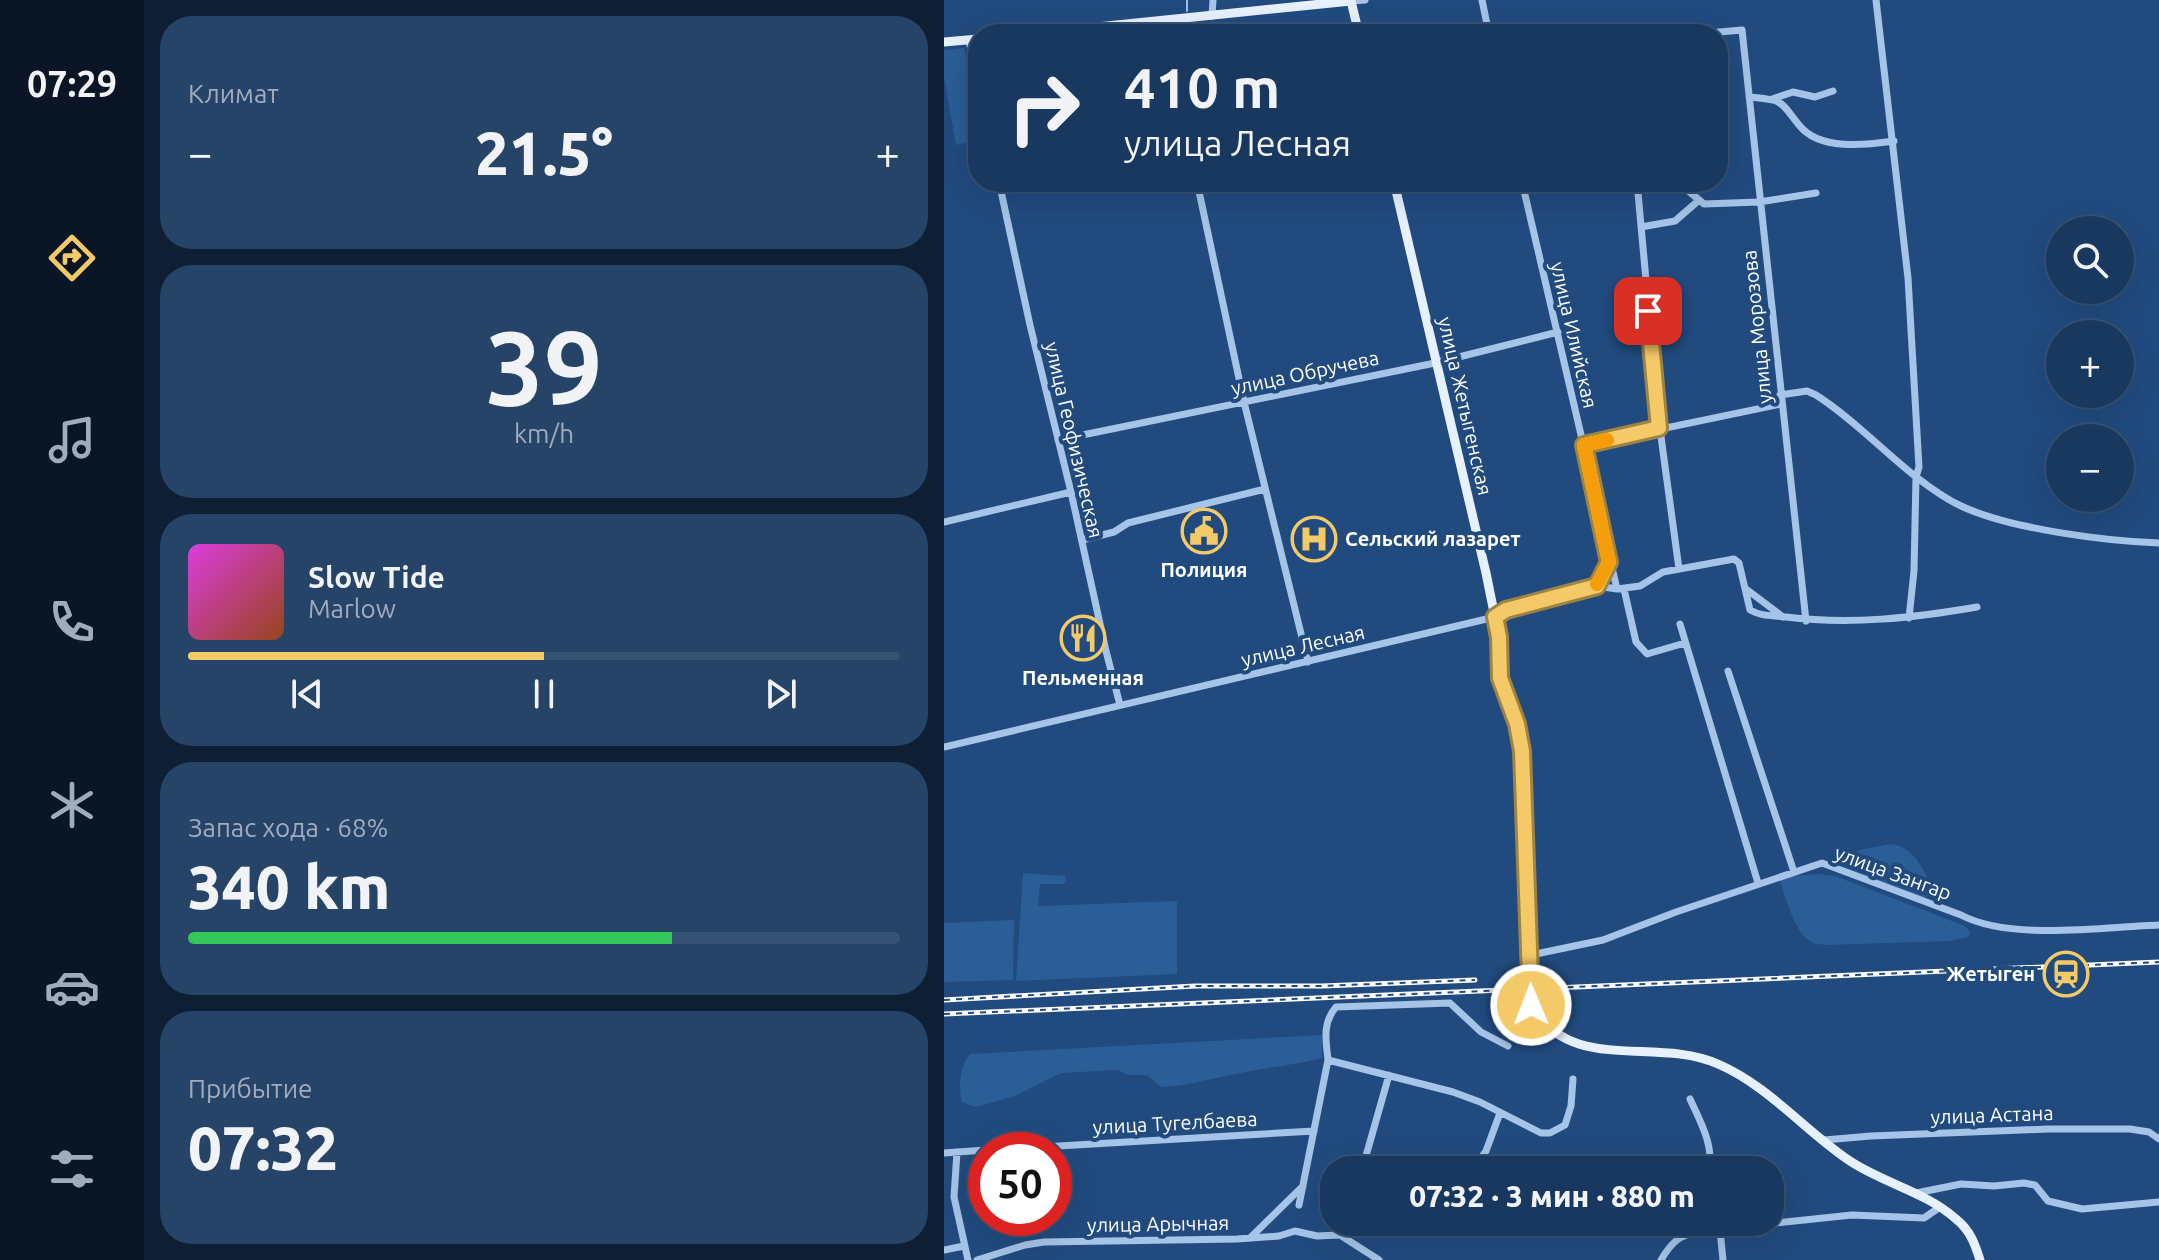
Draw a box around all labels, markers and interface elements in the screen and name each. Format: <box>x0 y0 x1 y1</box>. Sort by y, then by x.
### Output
icon: right <box>992 56 1096 160</box>
text: 410 m <box>1124 56 1280 119</box>
text: 07:29 <box>27 63 117 104</box>
text: Климат <box>188 79 279 108</box>
text: 21.5° <box>475 119 613 186</box>
text: улица Лесная <box>1124 122 1351 163</box>
text: − <box>188 128 213 177</box>
text: + <box>875 128 900 177</box>
map controls <box>2046 216 2134 512</box>
button: search <box>2046 216 2134 304</box>
icon: directions <box>44 230 100 286</box>
street label: улица Морозова <box>1737 249 1776 405</box>
street label: улица Илийская <box>1546 259 1603 410</box>
pin <box>1614 277 1682 345</box>
icon: arrive <box>1626 289 1670 333</box>
text: 39 <box>485 308 603 425</box>
street label: улица Жетыгенская <box>1434 314 1497 497</box>
button: + <box>2046 320 2134 408</box>
street label: улица Геофизическая <box>1041 340 1108 540</box>
street label: улица Обручева <box>1229 346 1381 399</box>
icon: music <box>44 412 100 468</box>
text: km/h <box>514 419 574 448</box>
button: − <box>2046 424 2134 512</box>
public building icon: Полиция <box>1180 507 1228 555</box>
hospital icon: Сельский лазарет <box>1290 515 1338 563</box>
place label: Сельский лазарет <box>1345 527 1521 550</box>
place label: Полиция <box>1160 558 1248 581</box>
text: Slow Tide <box>308 560 445 594</box>
icon: phone <box>44 594 100 650</box>
text: Marlow <box>308 594 396 623</box>
restaurant icon: Пельменная <box>1059 614 1107 662</box>
street label: улица Лесная <box>1239 620 1367 671</box>
place label: Пельменная <box>1022 666 1144 689</box>
icon: previous <box>285 672 329 716</box>
icon: pause <box>522 672 566 716</box>
icon: next <box>759 672 803 716</box>
icon: climate <box>44 777 100 833</box>
text: Запас хода · 68% <box>188 813 388 842</box>
street label: улица Зангар <box>1832 841 1955 904</box>
text: 340 km <box>188 853 390 920</box>
station icon: Жетыген <box>2042 950 2090 998</box>
icon: car <box>44 959 100 1015</box>
place label: Жетыген <box>1946 962 2035 985</box>
position arrow <box>1489 963 1573 1047</box>
text: Прибытие <box>188 1074 312 1103</box>
street label: улица Астана <box>1930 1101 2054 1128</box>
street label: улица Тугелбаева <box>1092 1107 1258 1138</box>
text: 07:32 <box>188 1114 338 1181</box>
speed limit sign: 50 <box>968 1132 1072 1236</box>
icon: filters <box>44 1141 100 1197</box>
text: 07:32 · 3 мин · 880 m <box>1409 1179 1695 1213</box>
street label: улица Арычная <box>1087 1211 1229 1236</box>

